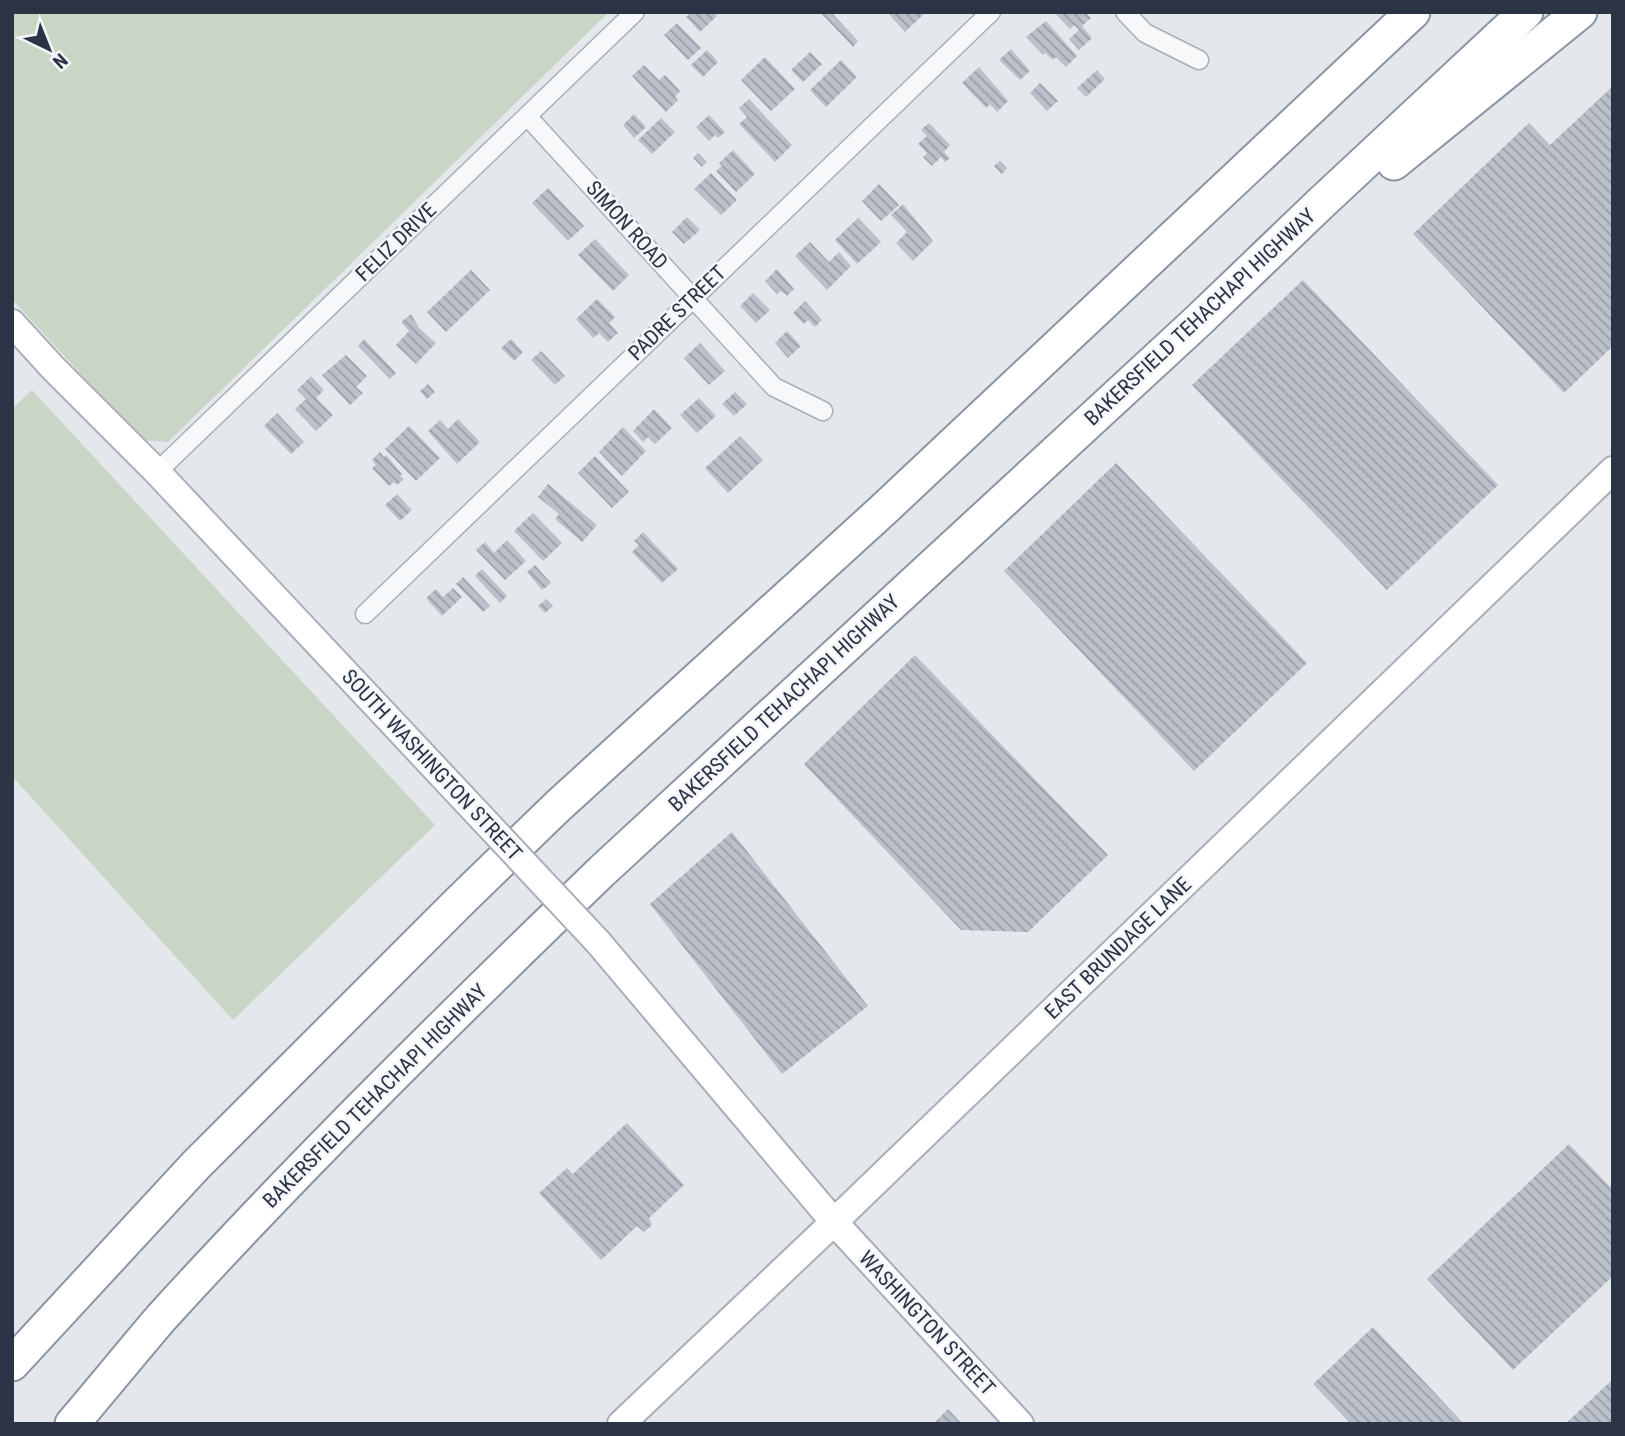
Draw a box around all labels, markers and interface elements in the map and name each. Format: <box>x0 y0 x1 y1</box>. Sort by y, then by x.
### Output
north arrow <box>14 14 84 84</box>
text: N <box>48 49 72 73</box>
street label: SIMON ROAD <box>581 176 673 274</box>
street label: FELIZ DRIVE <box>351 198 441 286</box>
street label: BAKERSFIELD TEHACHAPI HIGHWAY <box>1080 204 1320 430</box>
street label: PADRE STREET <box>623 261 731 365</box>
street label: BAKERSFIELD TEHACHAPI HIGHWAY <box>664 590 904 816</box>
street label: SOUTH WASHINGTON STREET <box>337 665 527 866</box>
street label: EAST BRUNDAGE LANE <box>1040 872 1196 1024</box>
street label: BAKERSFIELD TEHACHAPI HIGHWAY <box>258 979 492 1213</box>
street label: WASHINGTON STREET <box>854 1246 1000 1400</box>

